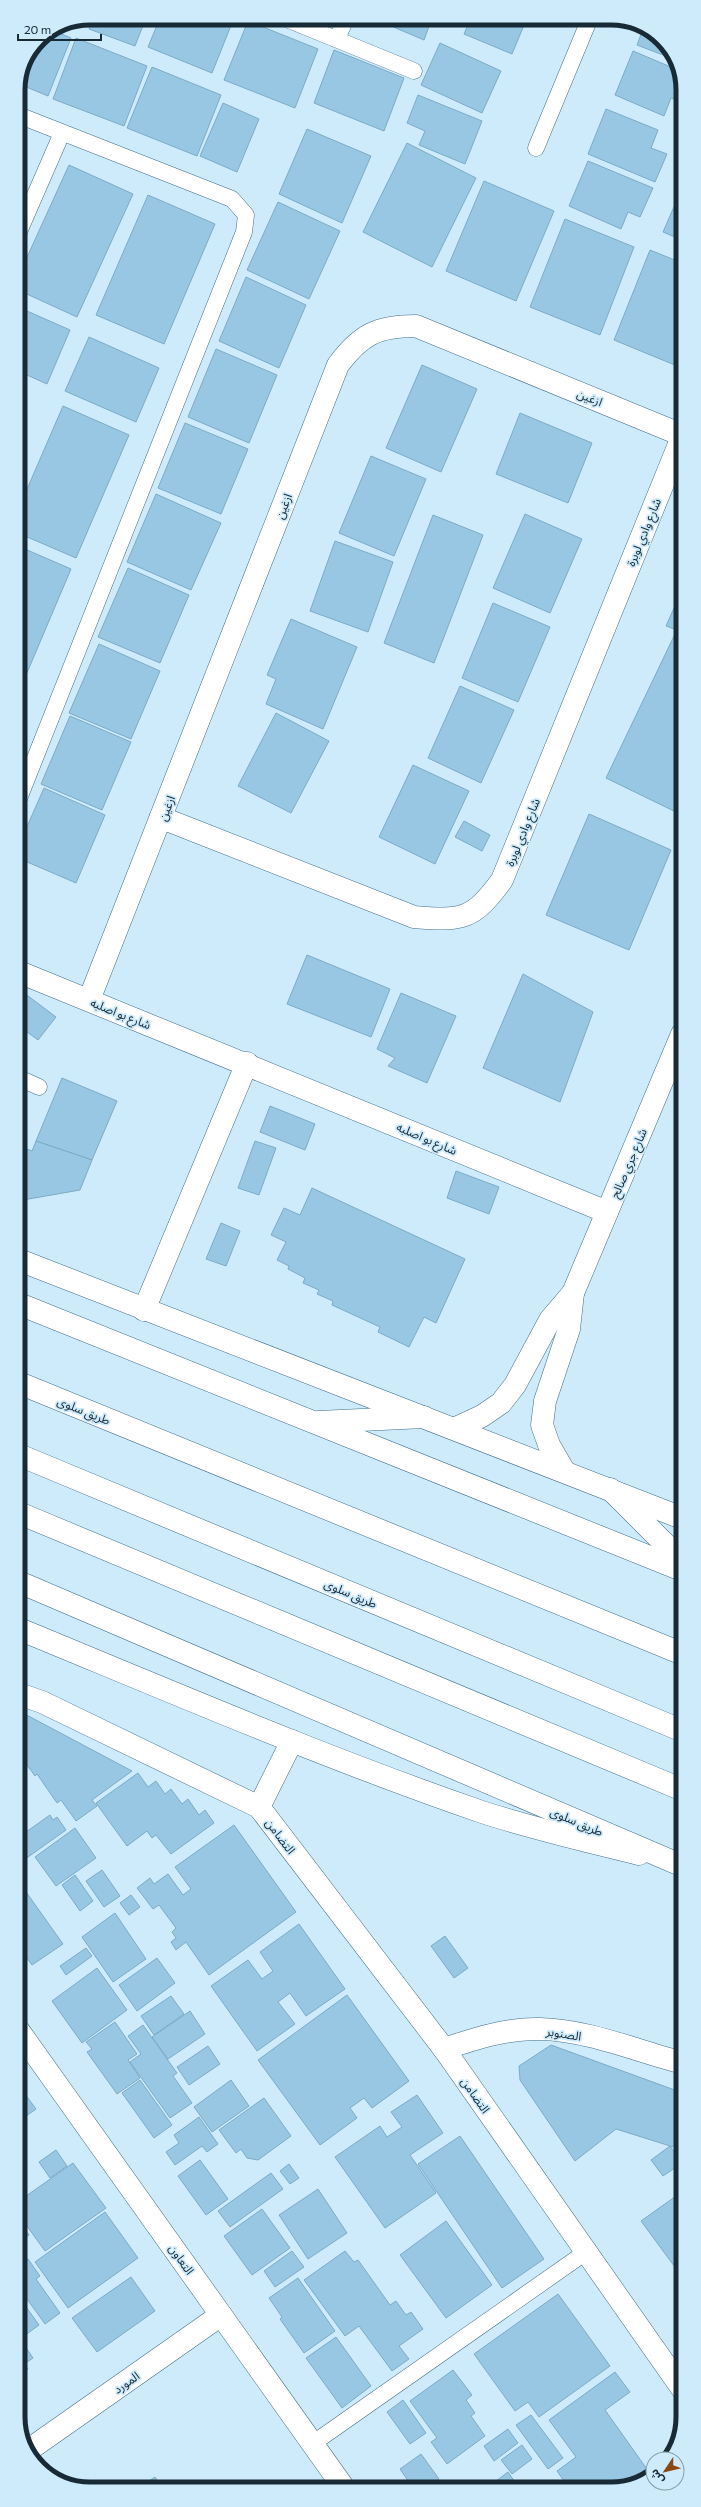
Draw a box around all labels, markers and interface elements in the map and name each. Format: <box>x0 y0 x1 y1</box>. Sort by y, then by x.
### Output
scale bar <box>18 16 101 42</box>
text: 20 m <box>24 22 51 36</box>
street label: ازغين <box>575 386 605 409</box>
street label: ازغين <box>272 491 295 521</box>
street label: شارع وادي لوبرة <box>623 496 667 570</box>
street label: ازغين <box>155 793 178 823</box>
street label: شارع وادي لوبرة <box>502 796 546 870</box>
street label: شارع بو اصلبه <box>88 994 153 1034</box>
street label: شارع بو اصلبه <box>394 1119 459 1160</box>
street label: شارع جري صالح <box>607 1126 652 1201</box>
street label: طريق سلوى <box>55 1393 113 1429</box>
street label: طريق سلوى <box>322 1576 379 1612</box>
street label: طريق سلوى <box>548 1804 605 1840</box>
street label: التضامن <box>262 1816 299 1857</box>
street label: الصنوبر <box>544 2023 583 2044</box>
street label: التضامن <box>458 2074 493 2116</box>
street label: التعاون <box>166 2241 198 2278</box>
street label: المورد <box>110 2368 142 2397</box>
north arrow <box>645 2451 685 2491</box>
text: ش <box>647 2467 667 2487</box>

